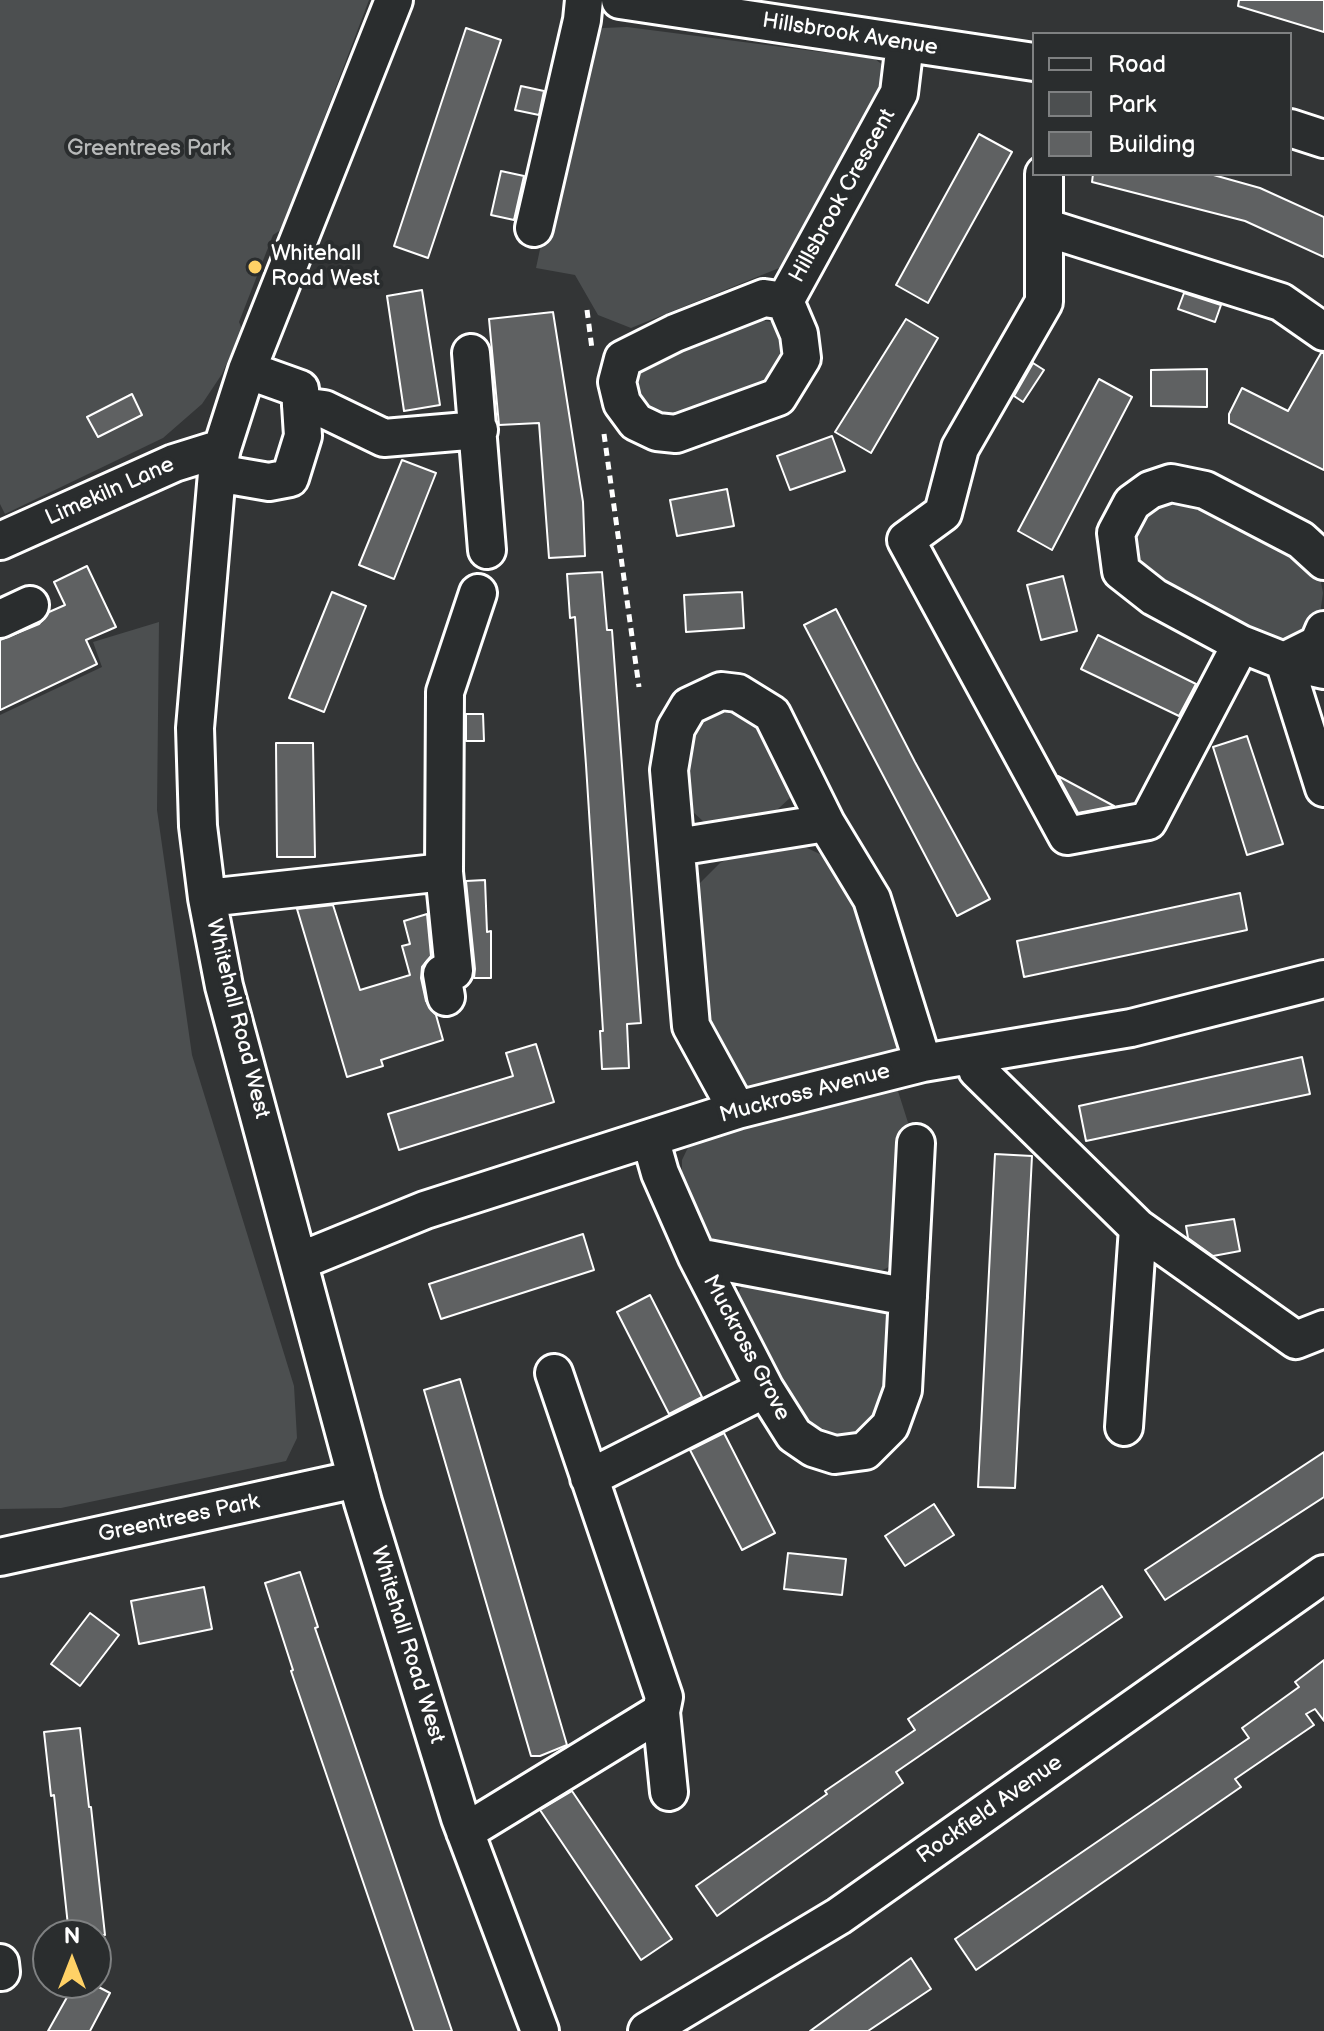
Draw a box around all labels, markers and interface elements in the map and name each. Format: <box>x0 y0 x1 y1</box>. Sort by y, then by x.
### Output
street label: Hillsbrook Avenue <box>760 8 940 62</box>
legend <box>1032 32 1292 176</box>
text: Road <box>1108 50 1166 79</box>
text: Park <box>1108 90 1156 119</box>
street label: Hillsbrook Crescent <box>784 105 902 287</box>
text: Building <box>1108 130 1195 159</box>
park label: Greentrees Park <box>67 136 231 162</box>
place label: Whitehall Road West <box>271 241 380 292</box>
marker: Whitehall Road West <box>246 258 264 276</box>
street label: Limekiln Lane <box>42 452 178 532</box>
street label: Whitehall Road West <box>199 917 275 1121</box>
street label: Muckross Avenue <box>717 1059 893 1129</box>
street label: Muckross Grove <box>697 1271 795 1425</box>
street label: Greentrees Park <box>96 1489 262 1549</box>
street label: Whitehall Road West <box>364 1543 450 1747</box>
street label: Rockfield Avenue <box>912 1750 1068 1870</box>
north arrow <box>32 1919 112 1999</box>
text: N <box>64 1923 80 1950</box>

